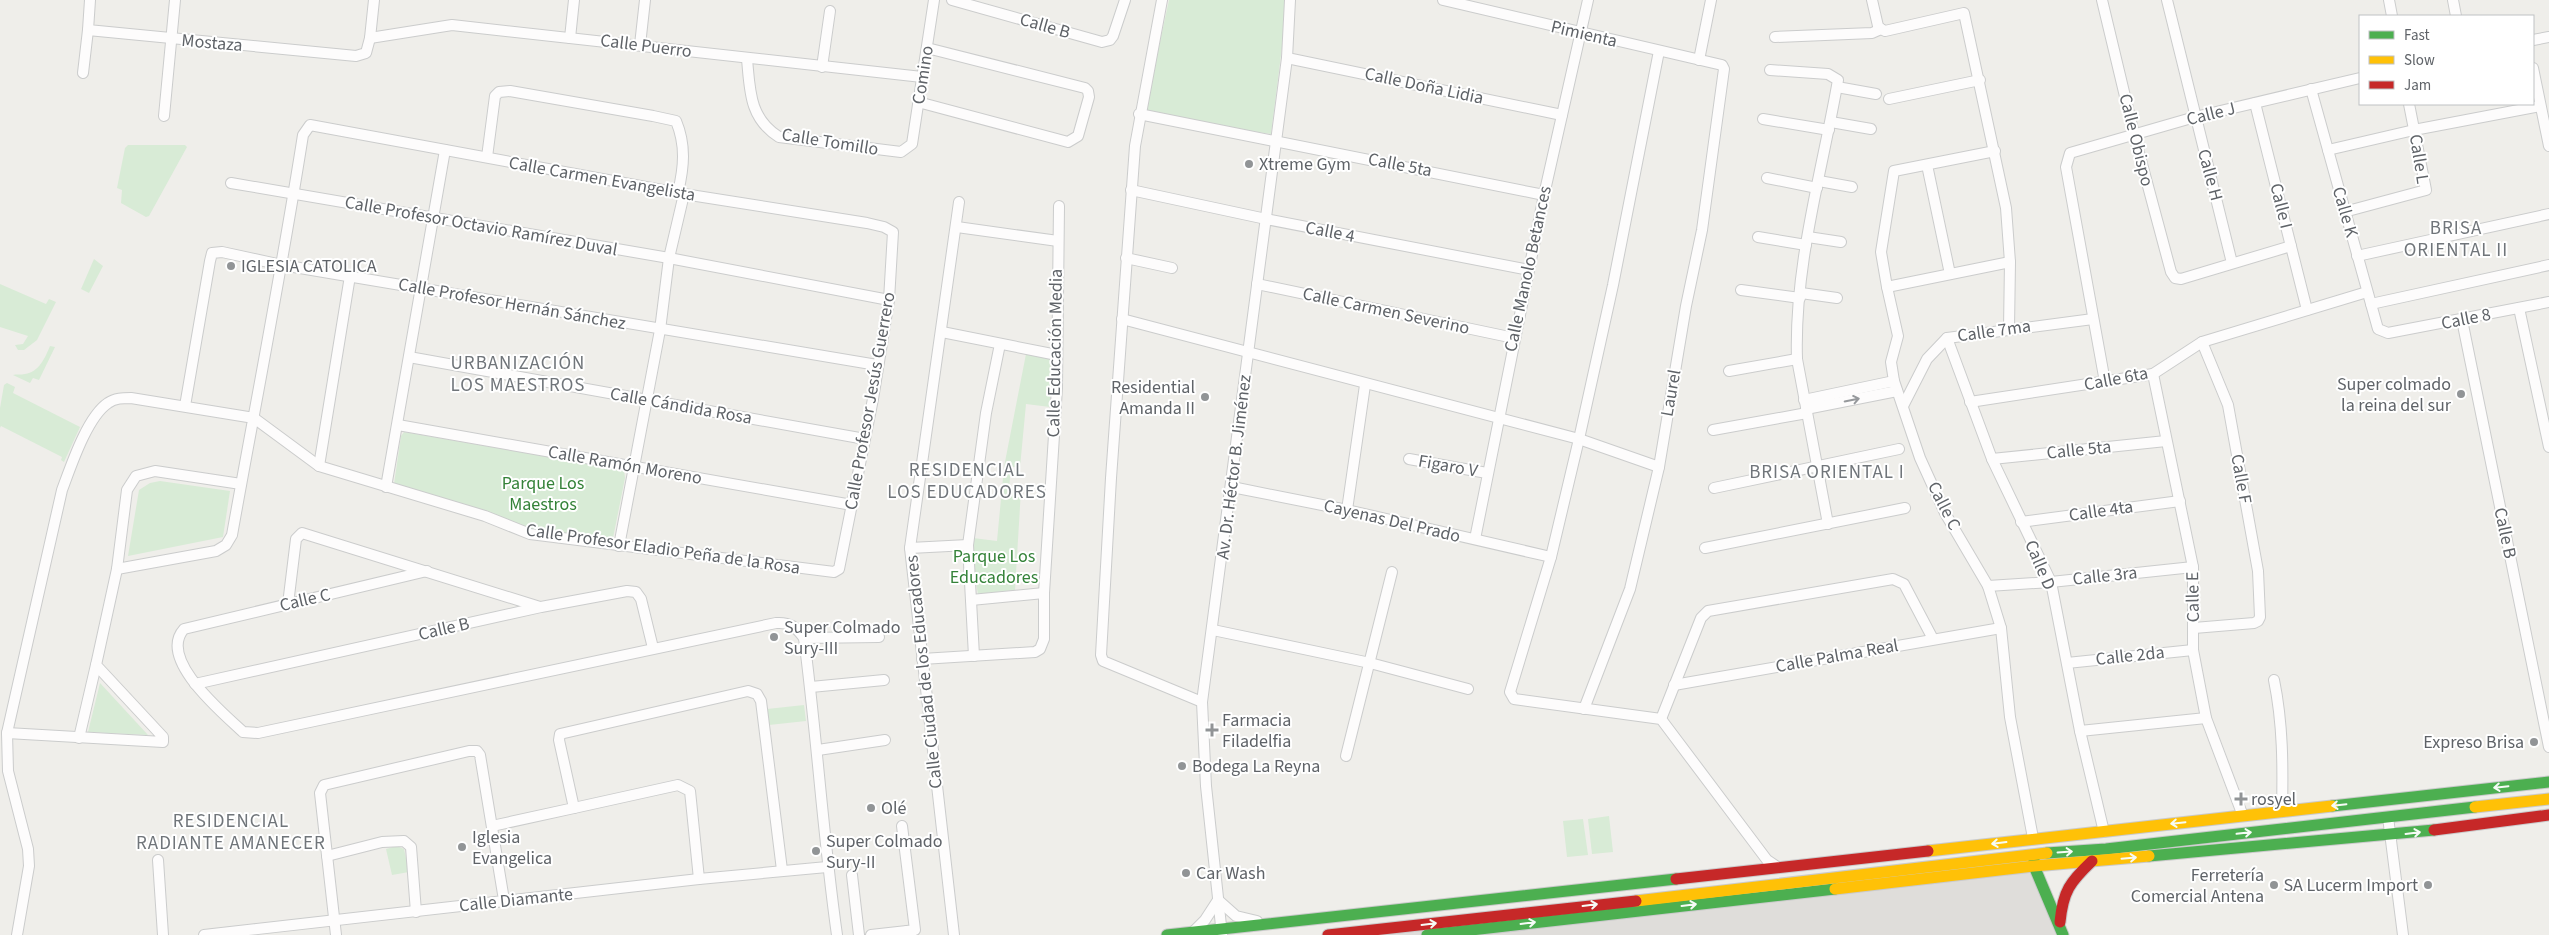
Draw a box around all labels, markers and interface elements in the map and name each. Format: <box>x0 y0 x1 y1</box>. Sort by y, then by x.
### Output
street label: Calle B <box>1017 7 1073 45</box>
street label: Pimienta <box>1548 14 1620 54</box>
legend <box>2359 15 2534 105</box>
text: Fast <box>2404 25 2430 46</box>
street label: Mostaza <box>180 28 244 58</box>
street label: Calle Puerro <box>599 28 693 64</box>
street label: Comino <box>906 44 940 106</box>
text: Slow <box>2404 50 2435 71</box>
street label: Calle Doña Lidia <box>1362 61 1486 111</box>
text: Jam <box>2404 75 2431 96</box>
street label: Calle Obispo <box>2112 91 2160 189</box>
street label: Calle J <box>2184 96 2238 132</box>
street label: Calle Tomillo <box>780 122 880 162</box>
street label: Calle L <box>2403 132 2435 186</box>
street label: Calle H <box>2191 146 2229 204</box>
street label: Calle 5ta <box>1366 147 1434 183</box>
street label: Calle Carmen Evangelista <box>507 150 697 208</box>
place label: Xtreme Gym <box>1259 152 1351 177</box>
marker: Xtreme Gym <box>1243 158 1255 170</box>
street label: Calle I <box>2263 181 2299 231</box>
street label: Calle Manolo Betances <box>1498 184 1558 354</box>
street label: Calle K <box>2326 184 2364 241</box>
street label: Calle Profesor Octavio Ramírez Duval <box>343 190 619 262</box>
street label: Calle 4 <box>1303 215 1357 249</box>
district label: BRISA ORIENTAL II <box>2404 215 2508 264</box>
place label: IGLESIA CATOLICA <box>241 254 377 279</box>
marker: IGLESIA CATOLICA <box>225 260 237 272</box>
street label: Calle Educación Media <box>1041 268 1069 438</box>
street label: Calle Profesor Hernán Sánchez <box>396 272 628 336</box>
street label: Calle Carmen Severino <box>1300 281 1472 341</box>
street label: Calle Profesor Jesús Guerrero <box>838 290 902 512</box>
street label: Calle 8 <box>2439 302 2493 336</box>
street label: Calle 7ma <box>1956 313 2032 349</box>
district label: URBANIZACIÓN LOS MAESTROS <box>451 350 585 399</box>
street label: Calle 6ta <box>2082 361 2150 397</box>
street label: Laurel <box>1655 368 1687 418</box>
place label: Super colmado la reina del sur <box>2337 372 2452 418</box>
street label: Av. Dr. Héctor B. Jiménez <box>1210 373 1258 561</box>
place label: Residential Amanda II <box>1111 375 1195 421</box>
street label: Calle Cándida Rosa <box>608 381 754 431</box>
marker: Super colmado la reina del sur <box>2455 388 2467 400</box>
marker: Residential Amanda II <box>1199 391 1211 403</box>
one-way arrow <box>1843 394 1859 404</box>
street label: Calle 5ta <box>2045 434 2113 466</box>
street label: Calle Ramón Moreno <box>546 439 704 491</box>
street label: Figaro V <box>1416 448 1480 484</box>
street label: Calle F <box>2224 452 2258 506</box>
district label: RESIDENCIAL LOS EDUCADORES <box>887 457 1047 506</box>
district label: BRISA ORIENTAL I <box>1749 459 1905 486</box>
park label: Parque Los Maestros <box>502 471 584 517</box>
street label: Calle C <box>1921 477 1967 535</box>
street label: Cayenas Del Prado <box>1321 493 1463 549</box>
street label: Calle 4ta <box>2067 494 2135 528</box>
street label: Calle B <box>2487 505 2523 561</box>
street label: Calle Profesor Eladio Peña de la Rosa <box>524 517 802 581</box>
street label: Calle D <box>2018 536 2062 594</box>
park label: Parque Los Educadores <box>950 544 1038 590</box>
street label: Calle Ciudad de los Educadores <box>899 554 949 790</box>
street label: Calle 3ra <box>2071 560 2139 592</box>
street label: Calle E <box>2180 572 2206 622</box>
street label: Calle C <box>277 582 333 618</box>
street label: Calle B <box>416 611 472 647</box>
place label: Super Colmado Sury-III <box>784 615 901 661</box>
marker: Super Colmado Sury-III <box>768 631 780 643</box>
street label: Calle Palma Real <box>1774 633 1900 679</box>
street label: Calle 2da <box>2094 640 2166 672</box>
place label: Farmacia Filadelfia <box>1222 708 1291 754</box>
marker: Farmacia Filadelfia <box>1206 724 1218 736</box>
place label: Expreso Brisa <box>2423 730 2524 755</box>
marker: Expreso Brisa <box>2528 736 2540 748</box>
place label: Bodega La Reyna <box>1192 754 1320 779</box>
marker: Bodega La Reyna <box>1176 760 1188 772</box>
one-way arrow <box>2493 782 2509 792</box>
place label: rosyel <box>2251 787 2296 812</box>
marker: rosyel <box>2235 793 2247 805</box>
place label: Olé <box>881 796 907 821</box>
one-way arrow <box>2331 800 2347 810</box>
marker: Olé <box>865 802 877 814</box>
district label: RESIDENCIAL RADIANTE AMANECER <box>136 808 326 857</box>
one-way arrow <box>2170 818 2186 828</box>
place label: Iglesia Evangelica <box>472 825 552 871</box>
one-way arrow <box>2235 828 2251 838</box>
one-way arrow <box>2405 828 2421 838</box>
place label: Super Colmado Sury-II <box>826 829 943 875</box>
one-way arrow <box>1991 838 2007 848</box>
marker: Iglesia Evangelica <box>456 841 468 853</box>
marker: Super Colmado Sury-II <box>810 845 822 857</box>
one-way arrow <box>2056 847 2072 856</box>
one-way arrow <box>2121 853 2137 863</box>
place label: Car Wash <box>1196 861 1265 886</box>
place label: Ferretería Comercial Antena <box>2131 863 2264 909</box>
marker: Car Wash <box>1180 867 1192 879</box>
place label: SA Lucerm Import <box>2283 873 2418 898</box>
marker: Ferretería Comercial Antena <box>2268 879 2280 891</box>
marker: SA Lucerm Import <box>2422 879 2434 891</box>
street label: Calle Diamante <box>458 882 574 918</box>
one-way arrow <box>1582 900 1598 910</box>
one-way arrow <box>1681 900 1697 910</box>
one-way arrow <box>1519 918 1535 928</box>
one-way arrow <box>1420 919 1436 929</box>

